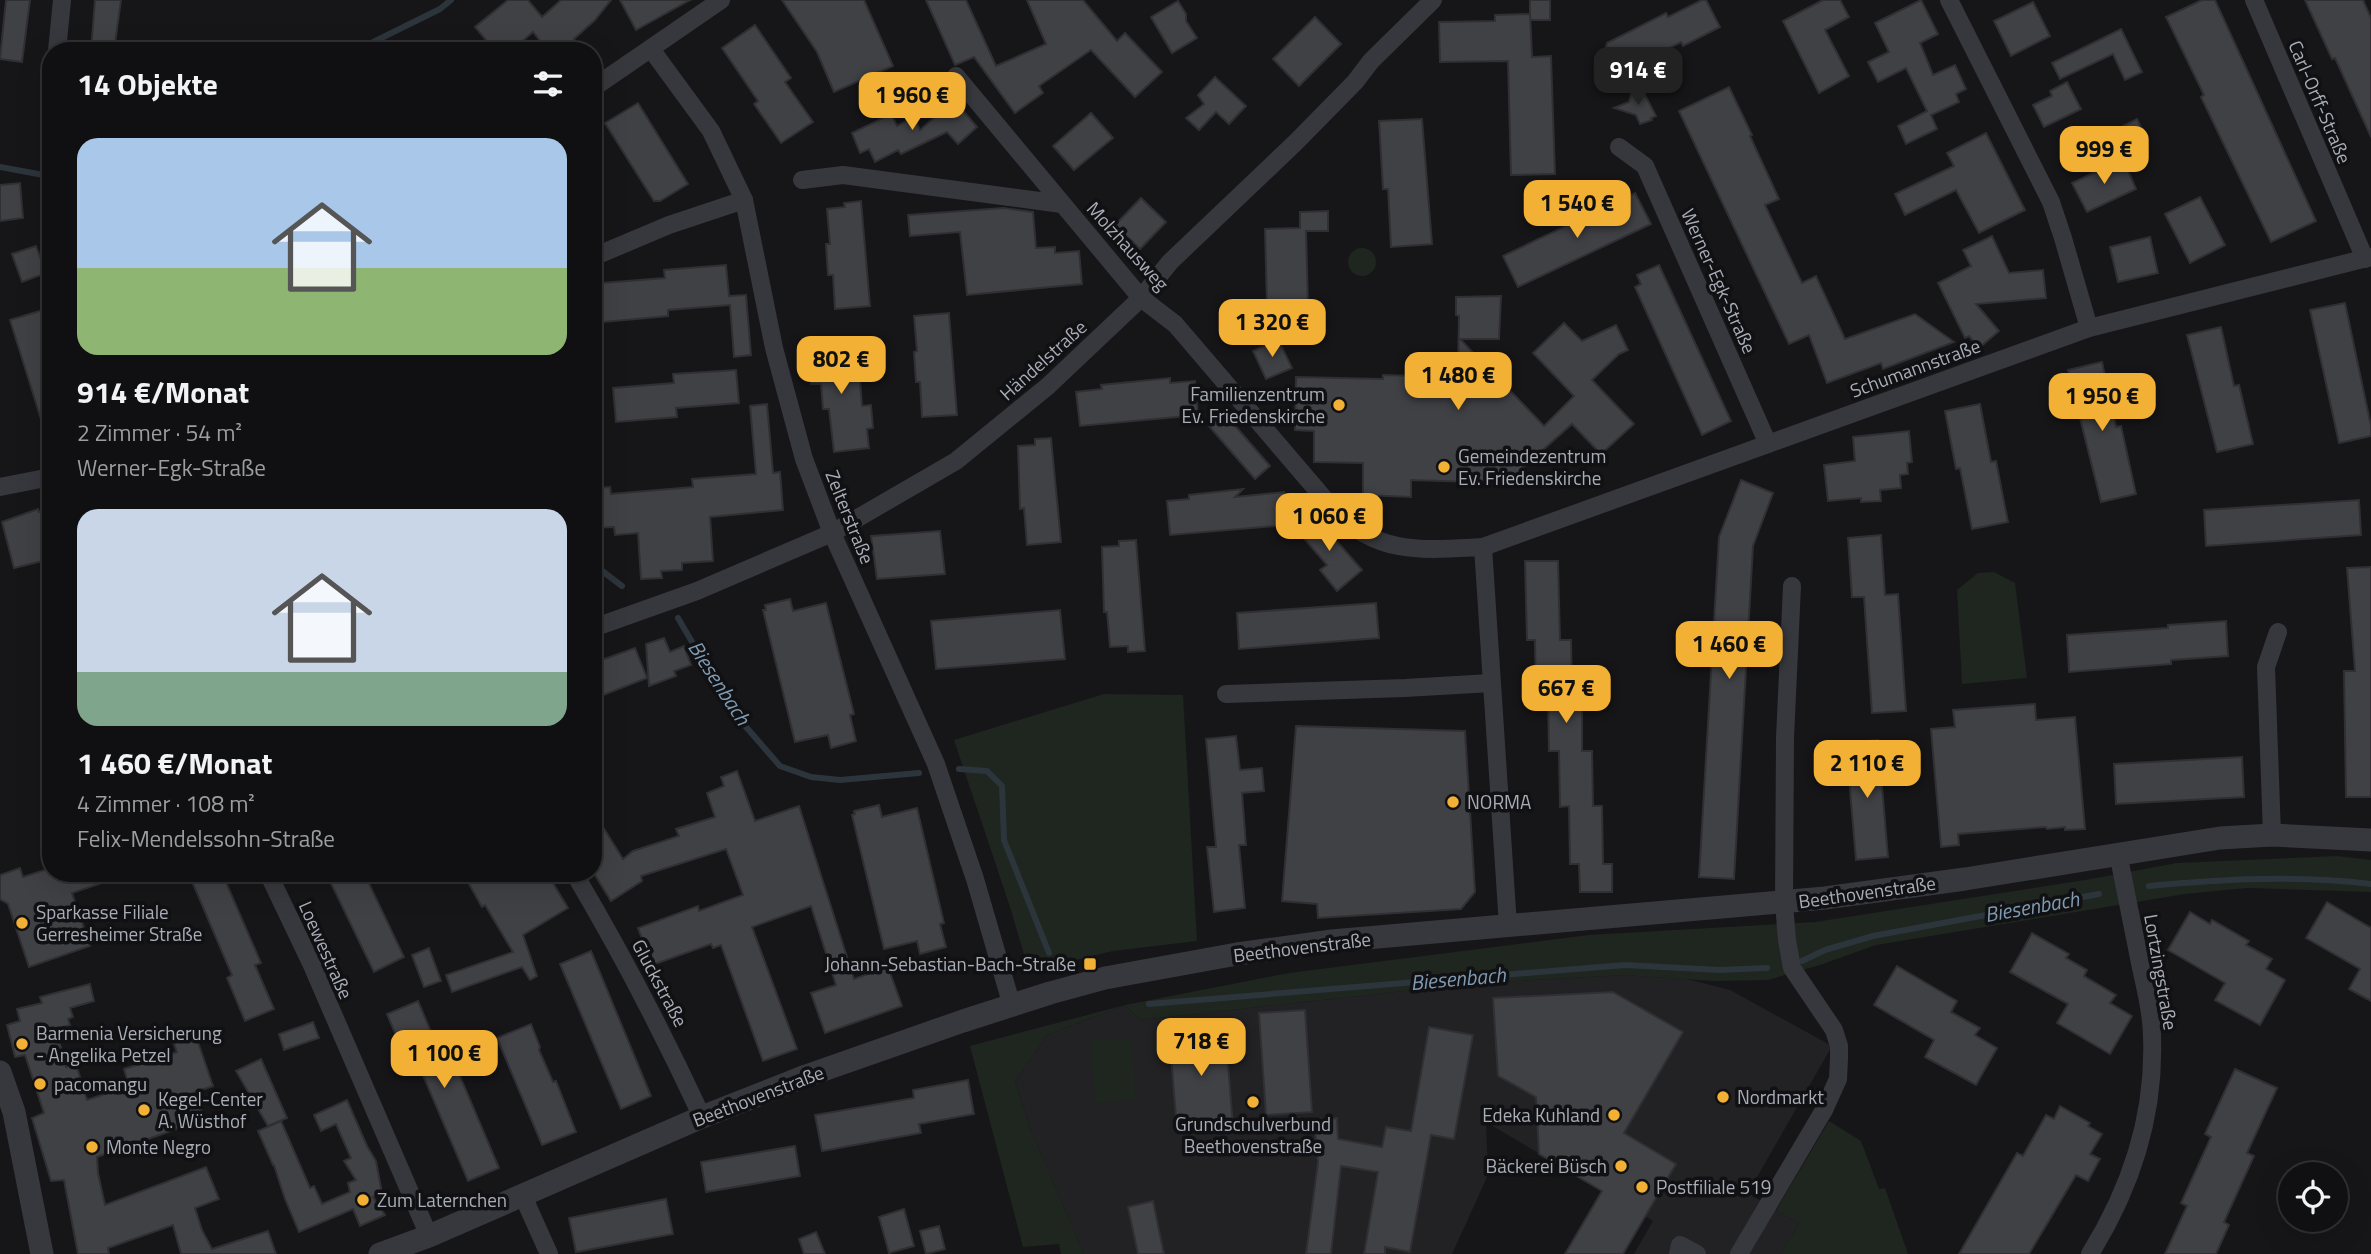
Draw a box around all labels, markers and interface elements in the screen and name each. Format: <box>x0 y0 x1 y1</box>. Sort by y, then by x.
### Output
street label: Carl-Orff-Straße <box>2281 36 2359 168</box>
pin: 914 € <box>1589 48 1687 107</box>
text: 914 € <box>1610 52 1666 87</box>
text: 14 Objekte <box>77 61 218 107</box>
icon: filters <box>529 65 567 103</box>
pin: 1 960 € <box>847 72 977 132</box>
text: 1 960 € <box>875 77 949 112</box>
pin: 999 € <box>2055 127 2153 186</box>
text: 999 € <box>2076 131 2132 166</box>
pin: 1 540 € <box>1512 180 1642 240</box>
icon: home <box>259 184 385 310</box>
text: 1 540 € <box>1540 185 1614 220</box>
street label: Molzhausweg <box>1080 195 1177 297</box>
street label: Werner-Egk-Straße <box>1674 204 1764 358</box>
pin: 1 320 € <box>1207 300 1337 359</box>
text: 1 320 € <box>1235 304 1309 339</box>
street label: Händelstraße <box>993 312 1093 407</box>
street label: Schumannstraße <box>1846 331 1984 405</box>
pin: 802 € <box>792 336 890 396</box>
text: 802 € <box>813 341 869 376</box>
pin: 1 480 € <box>1393 352 1523 412</box>
text: 1 480 € <box>1421 357 1495 392</box>
text: 914 €/Monat <box>77 369 249 415</box>
pin: 1 950 € <box>2037 374 2167 433</box>
text: 1 950 € <box>2065 378 2139 413</box>
place label: Familienzentrum Ev. Friedenskirche <box>1182 379 1325 430</box>
marker: Familienzentrum Ev. Friedenskirche <box>1331 397 1347 413</box>
text: 2 Zimmer · 54 m² <box>77 415 242 450</box>
place label: Gemeindezentrum Ev. Friedenskirche <box>1458 441 1606 492</box>
text: Werner-Egk-Straße <box>77 450 266 485</box>
marker: Gemeindezentrum Ev. Friedenskirche <box>1436 459 1452 475</box>
street label: Zelterstraße <box>818 466 882 568</box>
pin: 1 060 € <box>1264 494 1394 553</box>
text: 1 060 € <box>1292 498 1366 533</box>
icon: home <box>259 555 385 681</box>
pin: 1 460 € <box>1664 622 1794 681</box>
text: 1 460 € <box>1692 626 1766 661</box>
water label: Biesenbach <box>680 634 759 732</box>
pin: 667 € <box>1517 666 1615 725</box>
text: 667 € <box>1538 670 1594 705</box>
text: 1 460 €/Monat <box>77 740 273 786</box>
pin: 2 110 € <box>1802 740 1932 800</box>
text: 2 110 € <box>1830 745 1904 780</box>
text: 4 Zimmer · 108 m² <box>77 786 255 821</box>
place label: NORMA <box>1467 787 1531 816</box>
marker: NORMA <box>1445 794 1461 810</box>
text: Felix-Mendelssohn-Straße <box>77 821 335 856</box>
street label: Beethovenstraße <box>1796 868 1937 915</box>
water label: Biesenbach <box>1982 882 2082 930</box>
street label: Loewestraße <box>292 896 361 1003</box>
place label: Sparkasse Filiale Gerresheimer Straße <box>36 897 202 948</box>
street label: Lortzingstraße <box>2137 912 2186 1032</box>
marker: Sparkasse Filiale Gerresheimer Straße <box>14 915 30 931</box>
street label: Beethovenstraße <box>1231 924 1372 969</box>
street label: Gluckstraße <box>625 934 696 1032</box>
place label: Johann-Sebastian-Bach-Straße <box>825 949 1076 978</box>
marker: Johann-Sebastian-Bach-Straße <box>1082 956 1098 972</box>
water label: Biesenbach <box>1409 958 1507 998</box>
place label: Barmenia Versicherung - Angelika Petzel <box>36 1018 222 1069</box>
pin: 718 € <box>1152 1018 1250 1078</box>
text: 718 € <box>1173 1023 1229 1058</box>
pin: 1 100 € <box>379 1030 509 1090</box>
text: 1 100 € <box>407 1035 481 1070</box>
marker: Barmenia Versicherung - Angelika Petzel <box>14 1036 30 1052</box>
street label: Beethovenstraße <box>688 1057 828 1134</box>
place label: pacomangu <box>54 1069 147 1098</box>
marker: pacomangu <box>32 1076 48 1092</box>
place label: Nordmarkt <box>1737 1082 1824 1111</box>
place label: Kegel-Center A. Wüsthof <box>158 1084 263 1135</box>
marker: Nordmarkt <box>1715 1089 1731 1105</box>
marker: Grundschulverbund Beethovenstraße <box>1245 1094 1261 1110</box>
place label: Edeka Kuhland <box>1482 1100 1600 1129</box>
marker: Kegel-Center A. Wüsthof <box>136 1102 152 1118</box>
marker: Edeka Kuhland <box>1606 1107 1622 1123</box>
place label: Grundschulverbund Beethovenstraße <box>1175 1109 1331 1160</box>
place label: Monte Negro <box>106 1132 211 1161</box>
marker: Monte Negro <box>84 1139 100 1155</box>
place label: Bäckerei Büsch <box>1486 1151 1607 1180</box>
marker: Bäckerei Büsch <box>1613 1158 1629 1174</box>
map controls <box>2278 1162 2348 1232</box>
button: locate <box>2278 1162 2348 1232</box>
place label: Postfiliale 519 <box>1656 1172 1771 1201</box>
marker: Postfiliale 519 <box>1634 1179 1650 1195</box>
place label: Zum Laternchen <box>377 1185 507 1214</box>
marker: Zum Laternchen <box>355 1192 371 1208</box>

